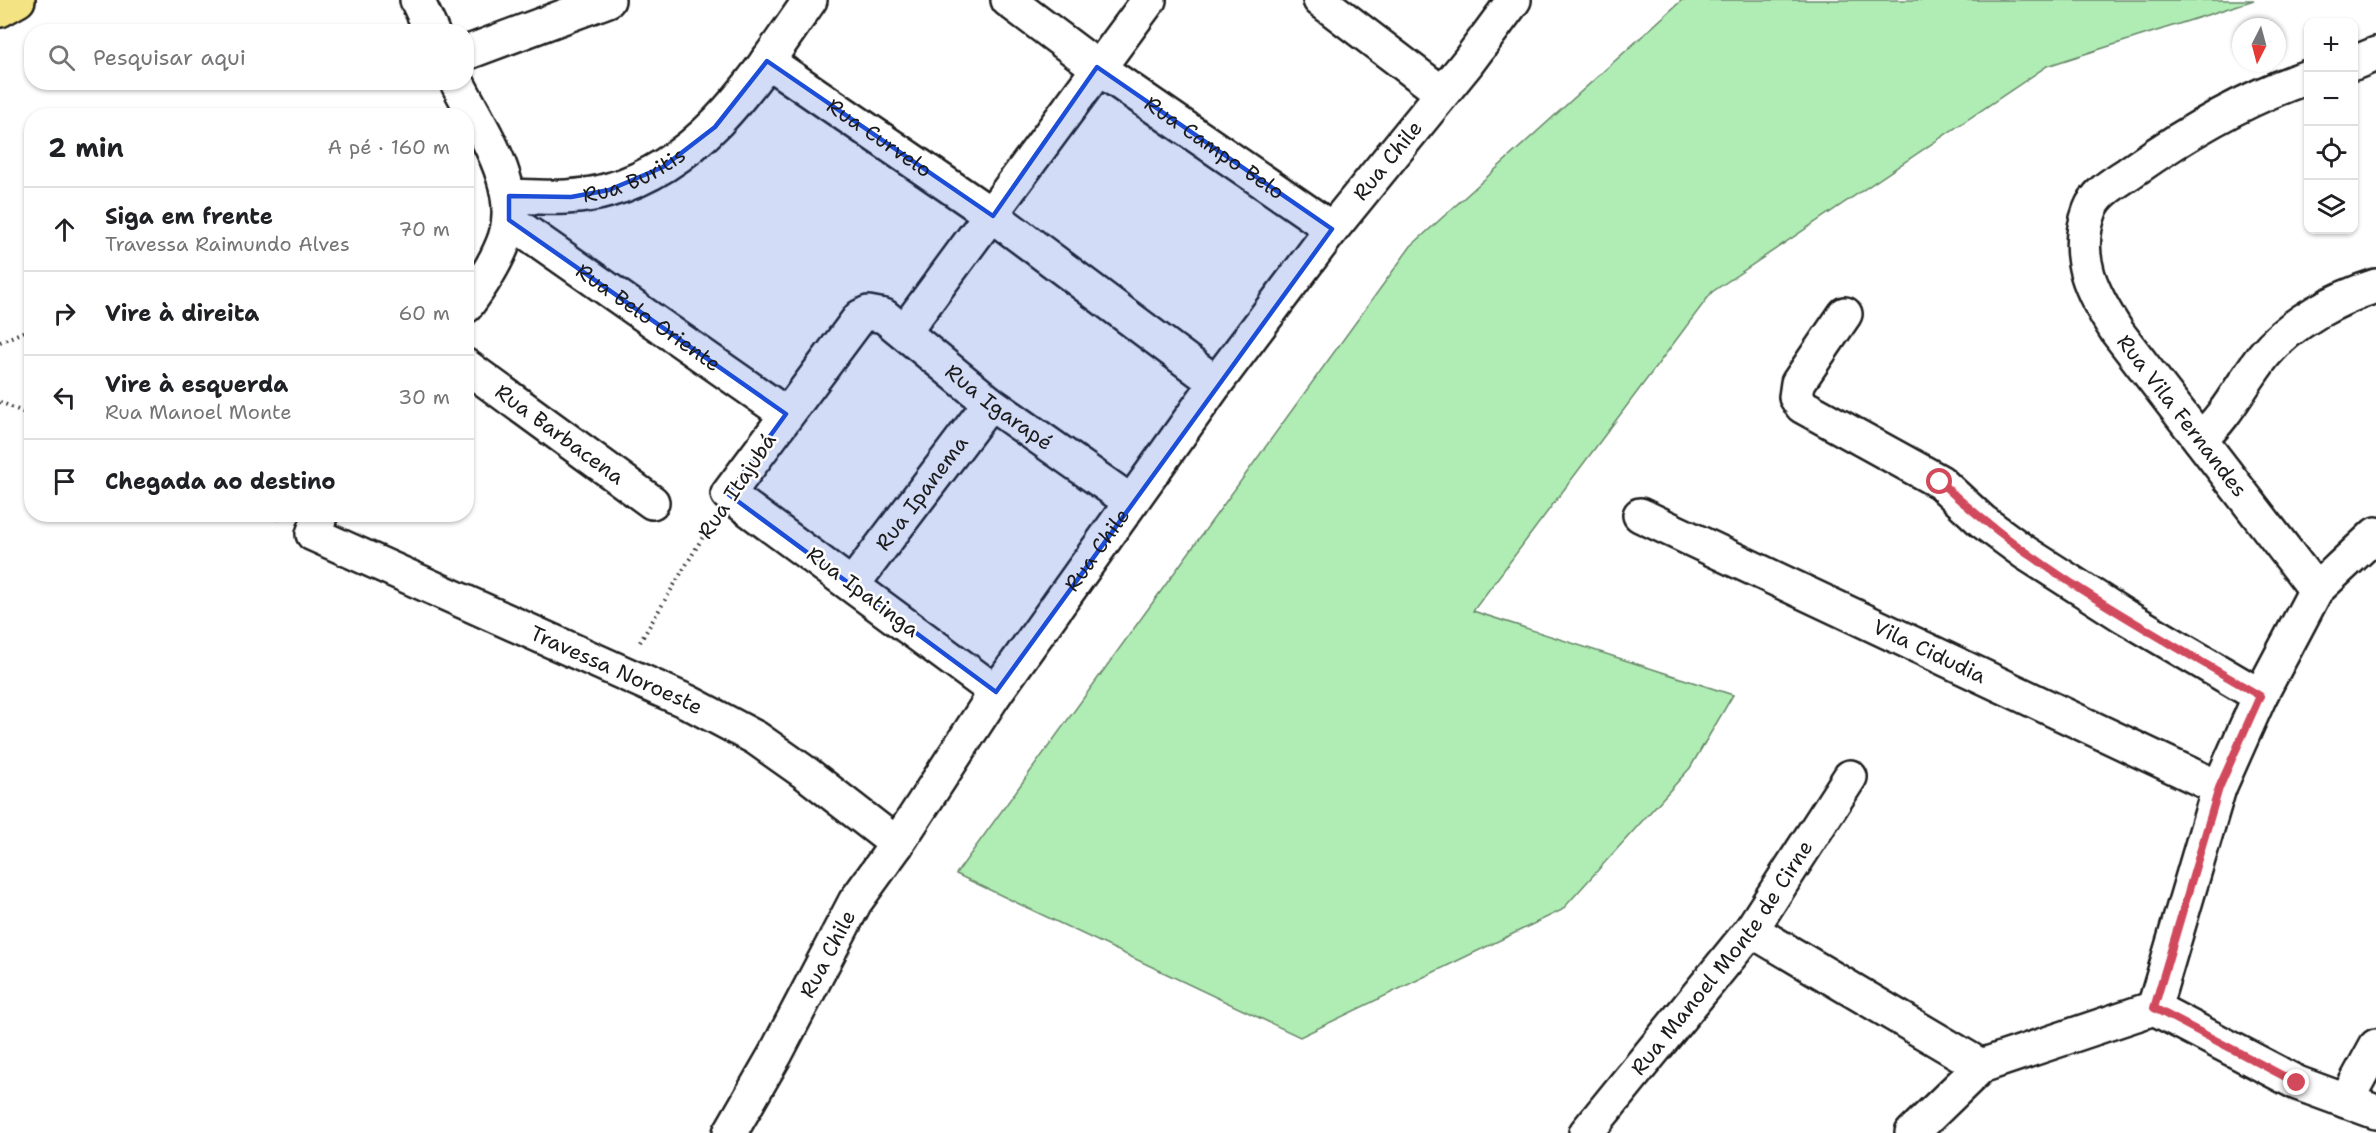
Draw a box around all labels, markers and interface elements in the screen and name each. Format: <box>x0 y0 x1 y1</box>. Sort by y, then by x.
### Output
north arrow <box>2232 18 2286 72</box>
map controls <box>2304 18 2358 234</box>
button: + <box>2304 18 2358 72</box>
search box <box>24 24 474 90</box>
icon: search <box>45 41 78 74</box>
text: Pesquisar aqui <box>93 43 246 72</box>
button: − <box>2304 72 2358 126</box>
street label: Rua Campo Belo <box>1139 90 1290 206</box>
street label: Rua Curvelo <box>821 92 937 184</box>
street label: Rua Chile <box>1347 115 1429 207</box>
button: locate <box>2304 126 2358 180</box>
text: 2 min <box>48 130 124 165</box>
text: A pé · 160 m <box>328 134 450 160</box>
street label: Rua Buritis <box>581 141 691 209</box>
button: layers <box>2304 180 2358 234</box>
text: Siga em frente <box>105 202 273 231</box>
icon: ahead <box>48 213 81 246</box>
text: 70 m <box>398 216 450 242</box>
text: Travessa Raimundo Alves <box>105 231 350 257</box>
street label: Rua Belo Oriente <box>570 257 726 378</box>
icon: right <box>48 297 81 330</box>
text: Vire à direita <box>105 299 259 328</box>
text: 60 m <box>398 300 450 326</box>
street label: Rua Vila Fernandes <box>2110 329 2253 503</box>
street label: Rua Igarapé <box>939 358 1058 457</box>
text: Vire à esquerda <box>105 370 288 399</box>
street label: Rua Barbacena <box>489 378 630 491</box>
icon: left <box>48 381 81 414</box>
text: 30 m <box>398 384 450 410</box>
text: Rua Manoel Monte <box>105 399 292 425</box>
street label: Rua Itajubá <box>691 428 783 544</box>
street label: Rua Ipanema <box>869 430 974 556</box>
icon: arrive <box>48 465 81 498</box>
text: Chegada ao destino <box>105 467 336 496</box>
route start <box>1926 468 1952 494</box>
street label: Rua Chile <box>1058 503 1136 597</box>
street label: Rua Ipatinga <box>801 540 925 644</box>
street label: Vila Cidudia <box>1868 613 1991 690</box>
street label: Travessa Noroeste <box>526 619 708 721</box>
street label: Rua Manoel Monte de Cirne <box>1624 835 1819 1081</box>
street label: Rua Chile <box>793 905 862 1003</box>
route end <box>2283 1069 2309 1095</box>

